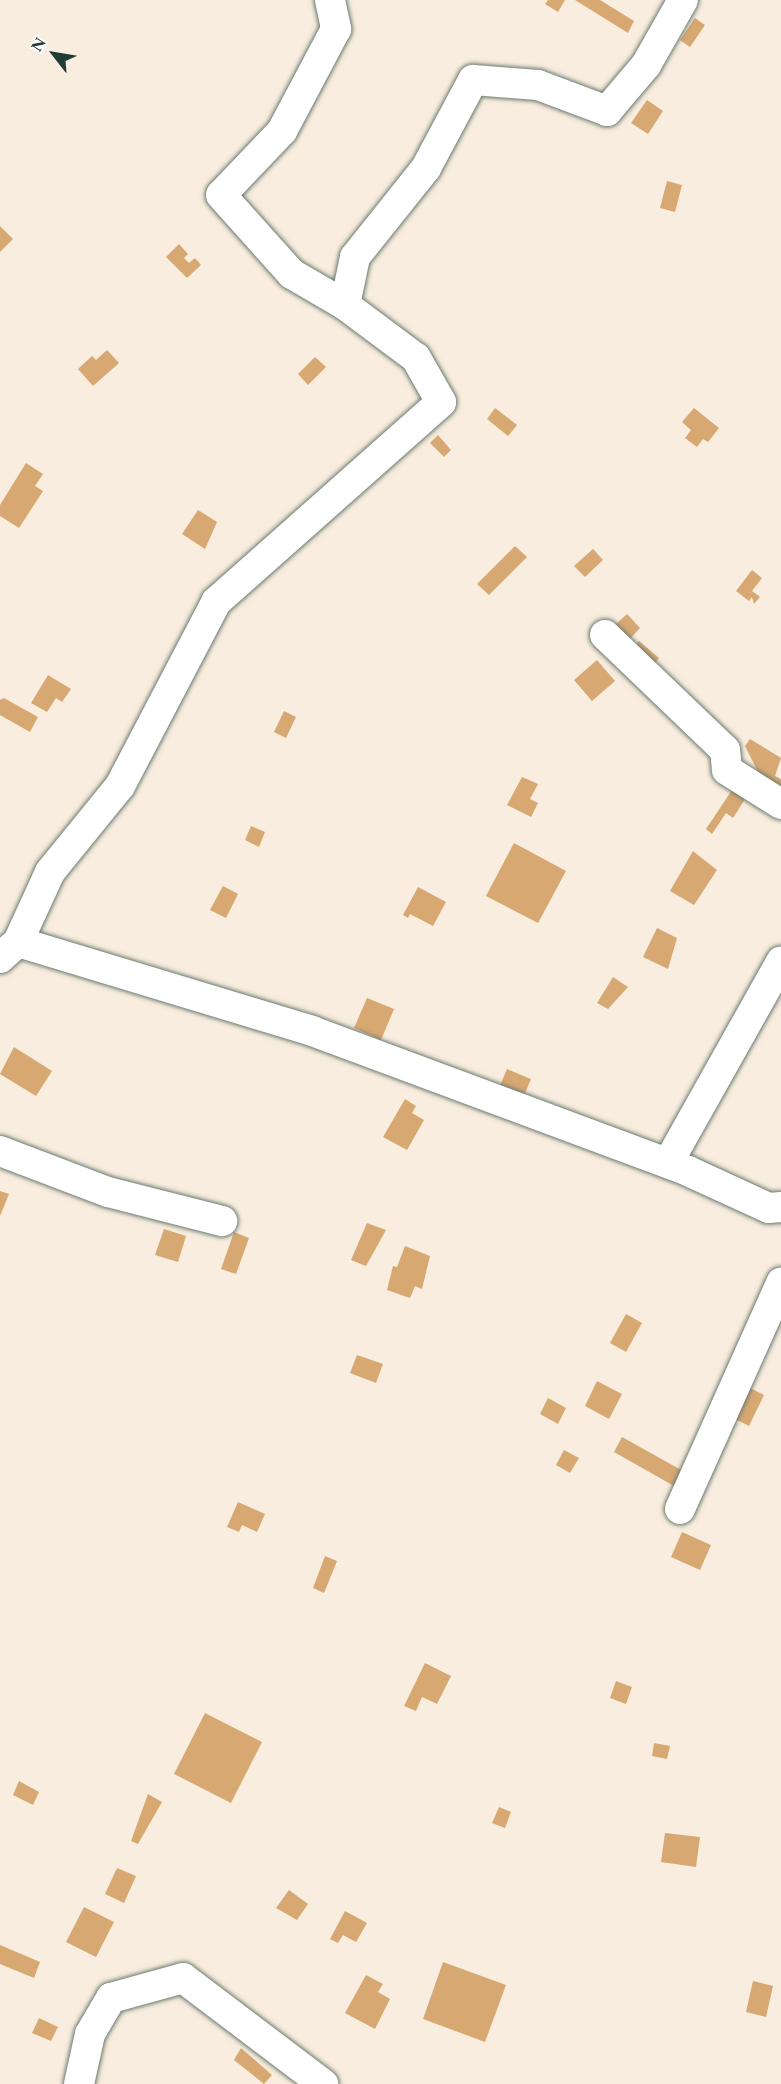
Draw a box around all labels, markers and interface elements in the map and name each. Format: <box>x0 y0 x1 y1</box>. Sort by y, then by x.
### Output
north arrow <box>24 24 84 84</box>
text: N <box>26 34 50 55</box>

